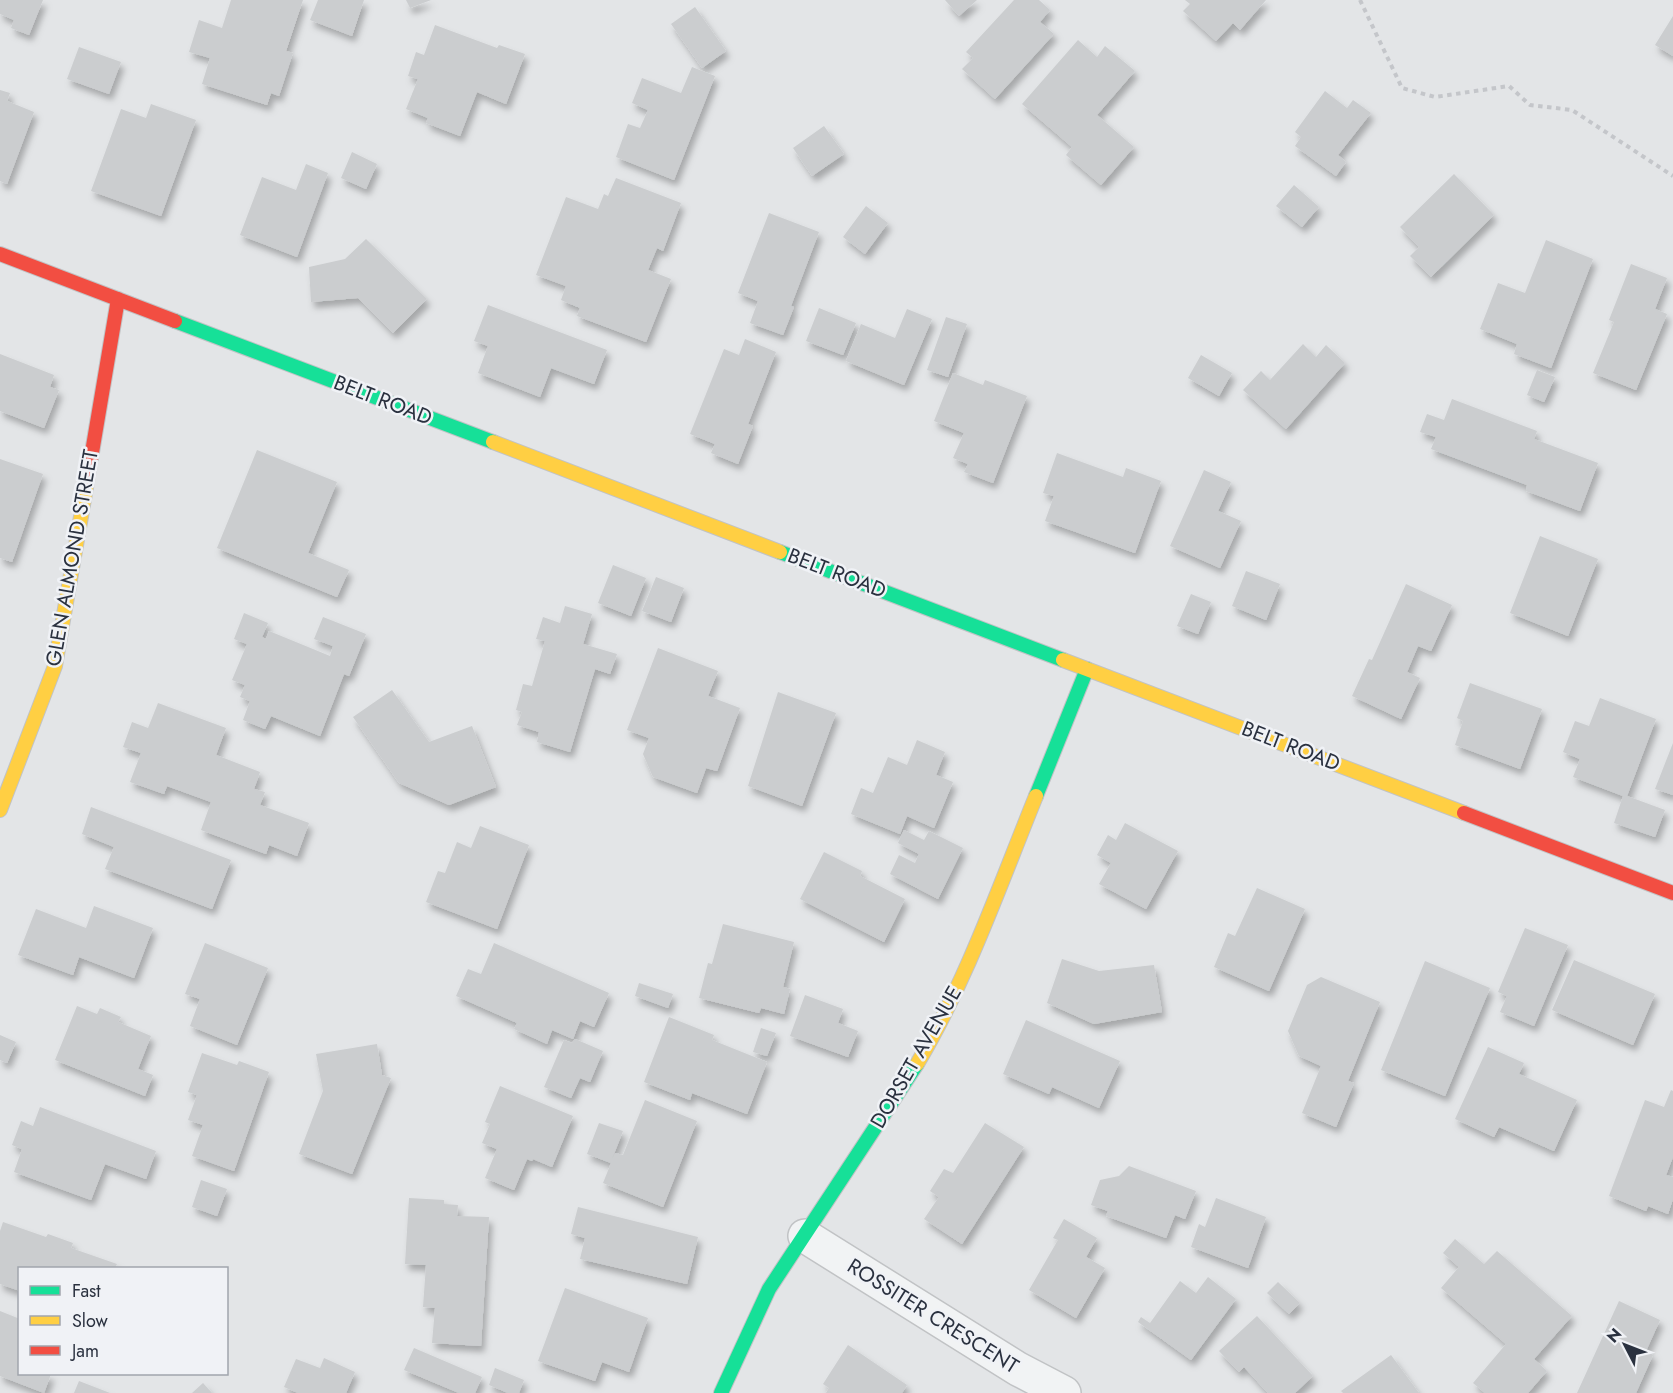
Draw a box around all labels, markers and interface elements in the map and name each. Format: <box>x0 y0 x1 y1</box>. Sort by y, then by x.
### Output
street label: BELT ROAD <box>329 368 437 432</box>
street label: GLEN ALMOND STREET <box>38 447 106 669</box>
street label: BELT ROAD <box>783 541 891 605</box>
street label: BELT ROAD <box>1237 714 1345 778</box>
street label: DORSET AVENUE <box>863 980 969 1134</box>
street label: ROSSITER CRESCENT <box>841 1251 1025 1381</box>
legend <box>18 1267 228 1375</box>
text: Fast <box>72 1278 101 1304</box>
text: Slow <box>72 1308 109 1334</box>
north arrow <box>1595 1315 1655 1375</box>
text: N <box>1601 1323 1627 1348</box>
text: Jam <box>70 1338 99 1364</box>

